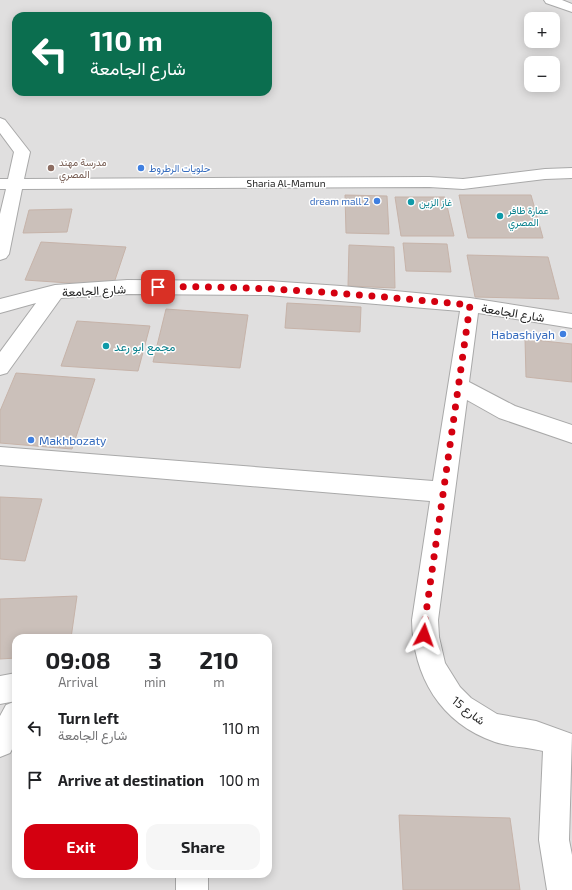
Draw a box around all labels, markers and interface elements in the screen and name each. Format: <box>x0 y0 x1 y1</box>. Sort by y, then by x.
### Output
map controls <box>524 12 560 92</box>
button: + <box>524 12 560 48</box>
text: 110 m <box>90 23 163 57</box>
icon: left <box>24 28 76 80</box>
button: − <box>524 56 560 92</box>
text: شارع الجامعة <box>90 57 186 79</box>
place label: مدرسة مهند المصري <box>59 156 107 183</box>
place label: حلويات الرطروط <box>149 162 211 175</box>
marker: مدرسة مهند المصري <box>46 163 56 173</box>
marker: حلويات الرطروط <box>136 163 146 173</box>
street label: Sharia Al-Mamun <box>247 177 326 189</box>
place label: dream mall 2 <box>310 195 369 207</box>
marker: dream mall 2 <box>372 196 382 206</box>
place label: غاز الزين <box>419 196 452 209</box>
marker: غاز الزين <box>406 197 416 207</box>
place label: عمارة ظافر المصري <box>507 204 549 231</box>
marker: عمارة ظافر المصري <box>495 211 505 221</box>
pin <box>141 270 175 304</box>
icon: arrive <box>147 276 169 298</box>
street label: شارع الجامعة <box>62 281 126 302</box>
street label: شارع الجامعة <box>480 300 546 327</box>
place label: Habashiyah <box>491 327 555 341</box>
marker: Habashiyah <box>558 329 568 339</box>
place label: مجمع ابو رعد <box>114 339 176 356</box>
marker: مجمع ابو رعد <box>101 341 111 351</box>
place label: Makhbozaty <box>39 433 107 447</box>
marker: Makhbozaty <box>26 435 36 445</box>
position arrow <box>403 614 445 656</box>
text: 09:08 <box>45 645 111 674</box>
text: 3 <box>148 645 162 674</box>
text: 210 <box>199 645 239 674</box>
text: Arrival <box>58 674 98 690</box>
text: min <box>144 674 166 690</box>
text: m <box>213 674 225 690</box>
street label: شارع 15 <box>448 693 488 730</box>
text: Turn left <box>58 709 119 727</box>
icon: left <box>24 717 46 739</box>
text: 110 m <box>223 719 260 737</box>
text: شارع الجامعة <box>58 727 127 743</box>
icon: arrive <box>24 769 46 791</box>
text: Arrive at destination <box>58 771 204 789</box>
text: 100 m <box>219 771 260 789</box>
button: Exit <box>24 824 138 870</box>
button: Share <box>146 824 260 870</box>

